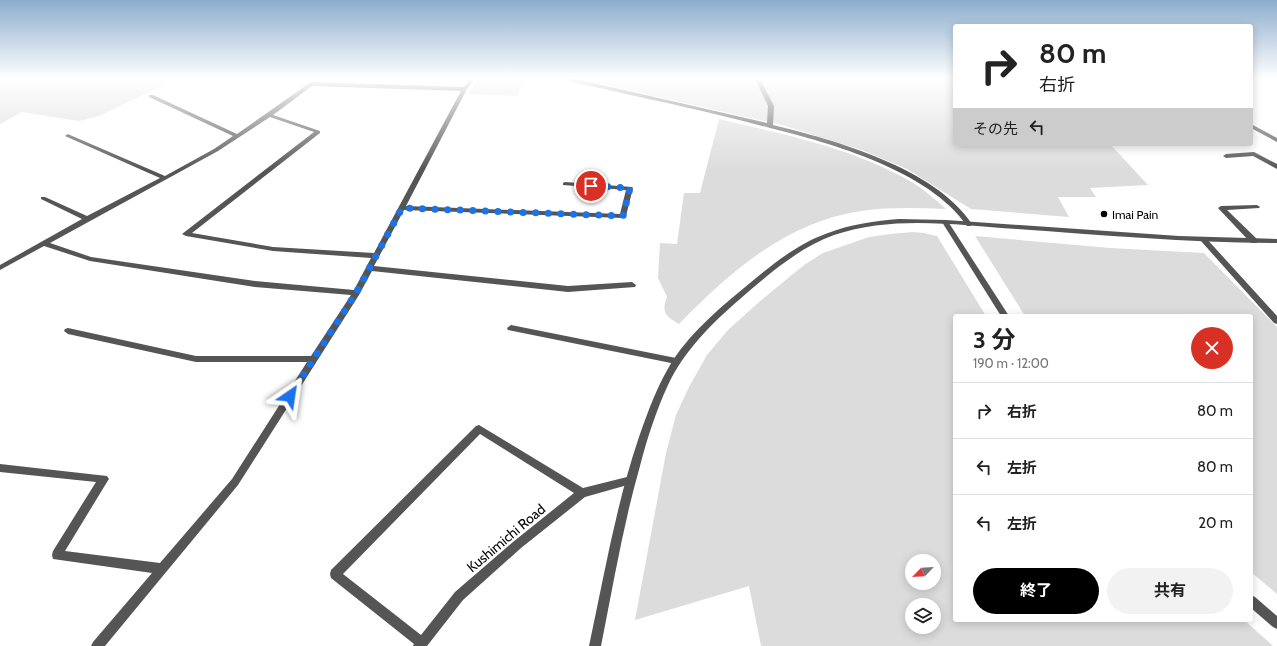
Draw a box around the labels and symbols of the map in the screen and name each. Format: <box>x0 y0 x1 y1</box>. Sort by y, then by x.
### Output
pin <box>574 169 608 203</box>
place label: Imai Pain <box>1112 207 1158 222</box>
marker: Imai Pain <box>1099 209 1109 219</box>
position arrow <box>269 375 311 417</box>
street label: Kushimichi Road <box>463 500 549 576</box>
north arrow <box>905 554 941 590</box>

